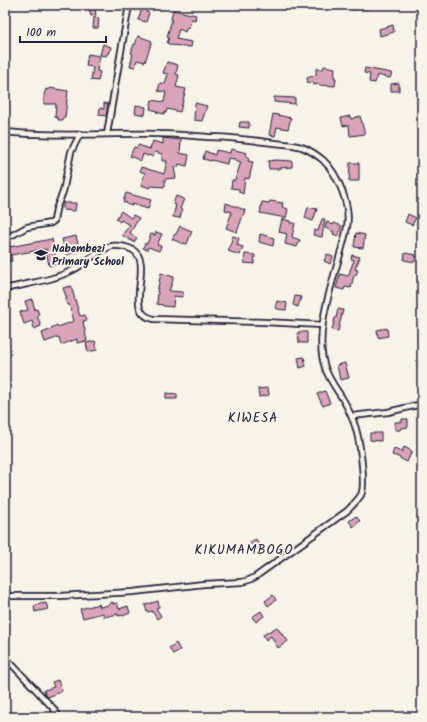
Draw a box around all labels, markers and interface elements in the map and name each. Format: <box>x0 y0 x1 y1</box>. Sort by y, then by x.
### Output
scale bar <box>20 18 106 44</box>
text: 100 m <box>26 23 57 42</box>
place label: Nabembezi Primary School <box>52 240 124 271</box>
school or university icon: Nabembezi Primary School <box>33 247 49 263</box>
district label: KIWESA <box>228 408 278 429</box>
district label: KIKUMAMBOGO <box>195 540 293 561</box>

